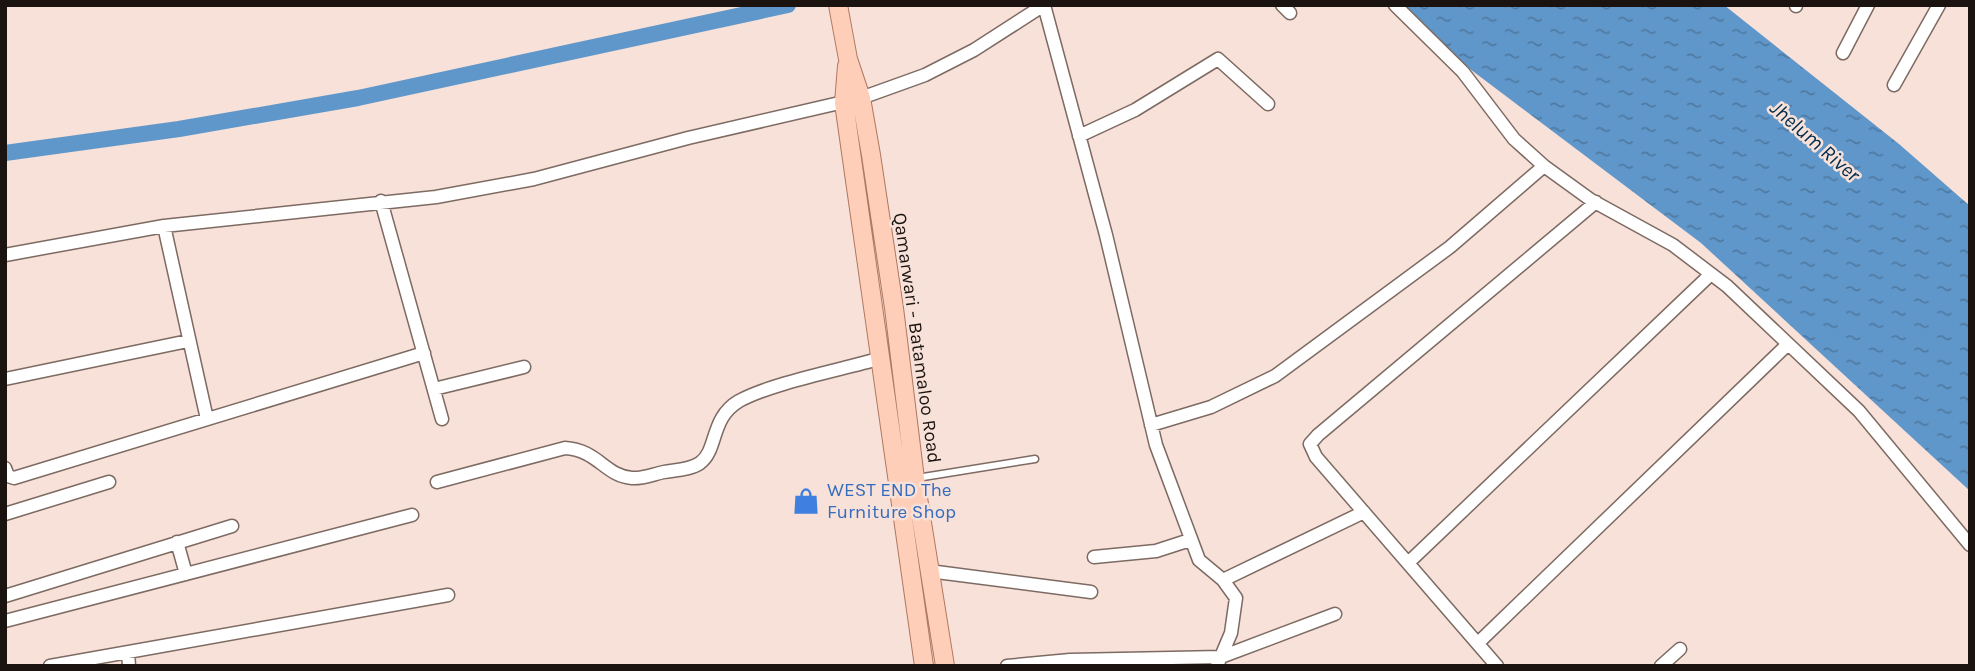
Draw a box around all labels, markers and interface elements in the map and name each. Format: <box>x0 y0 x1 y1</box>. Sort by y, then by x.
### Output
water label: Jhelum River <box>1765 95 1865 187</box>
street label: Qamarwari - Batamaloo Road <box>889 211 945 465</box>
place label: WEST END The Furniture Shop <box>827 479 956 523</box>
shop icon: WEST END The Furniture Shop <box>791 486 821 516</box>

